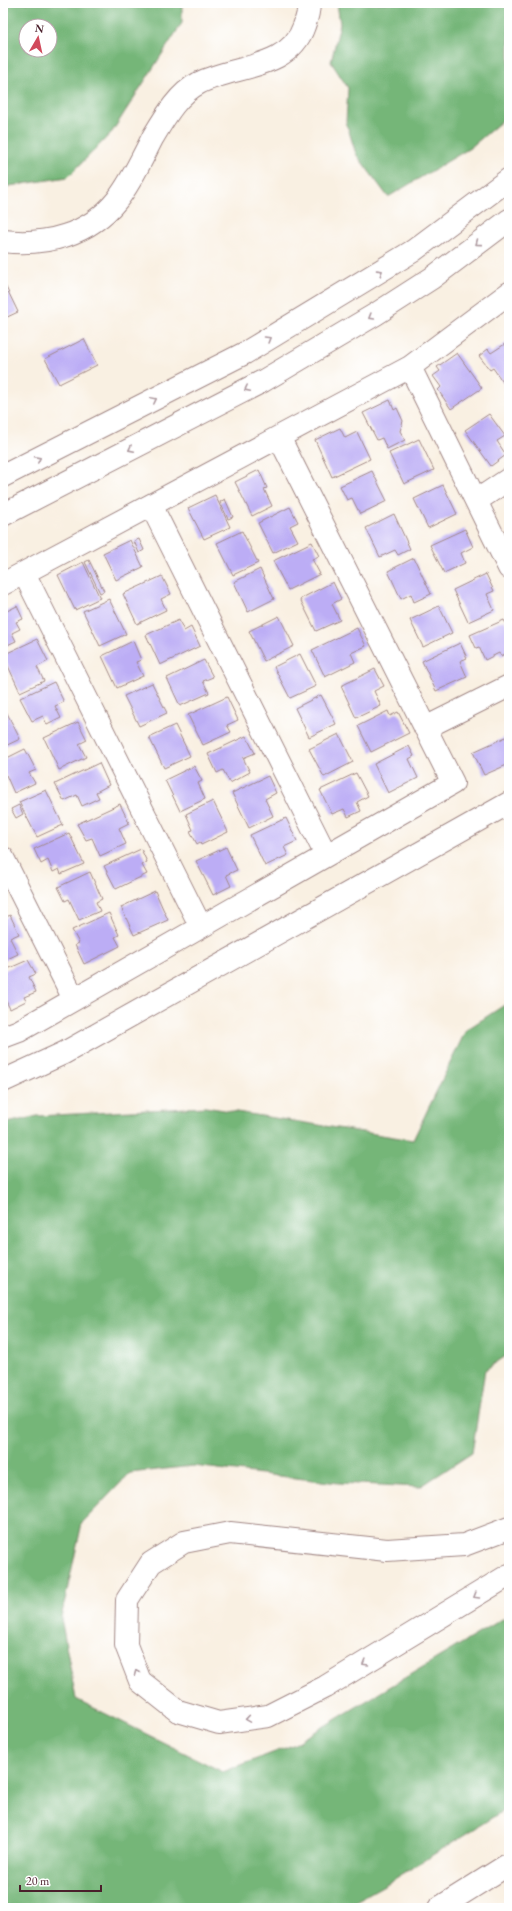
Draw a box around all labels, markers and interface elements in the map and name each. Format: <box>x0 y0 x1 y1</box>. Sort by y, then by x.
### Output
north arrow <box>18 18 58 58</box>
text: N <box>34 21 45 36</box>
one-way arrow <box>476 239 483 246</box>
one-way arrow <box>376 269 383 276</box>
one-way arrow <box>368 312 375 320</box>
one-way arrow <box>264 336 271 343</box>
one-way arrow <box>243 384 251 392</box>
one-way arrow <box>149 397 157 404</box>
one-way arrow <box>128 444 135 452</box>
one-way arrow <box>33 456 41 464</box>
one-way arrow <box>473 1591 480 1598</box>
one-way arrow <box>362 1658 369 1666</box>
one-way arrow <box>134 1668 142 1676</box>
one-way arrow <box>245 1714 251 1723</box>
scale bar <box>20 1867 101 1893</box>
text: 20 m <box>26 1873 50 1889</box>

